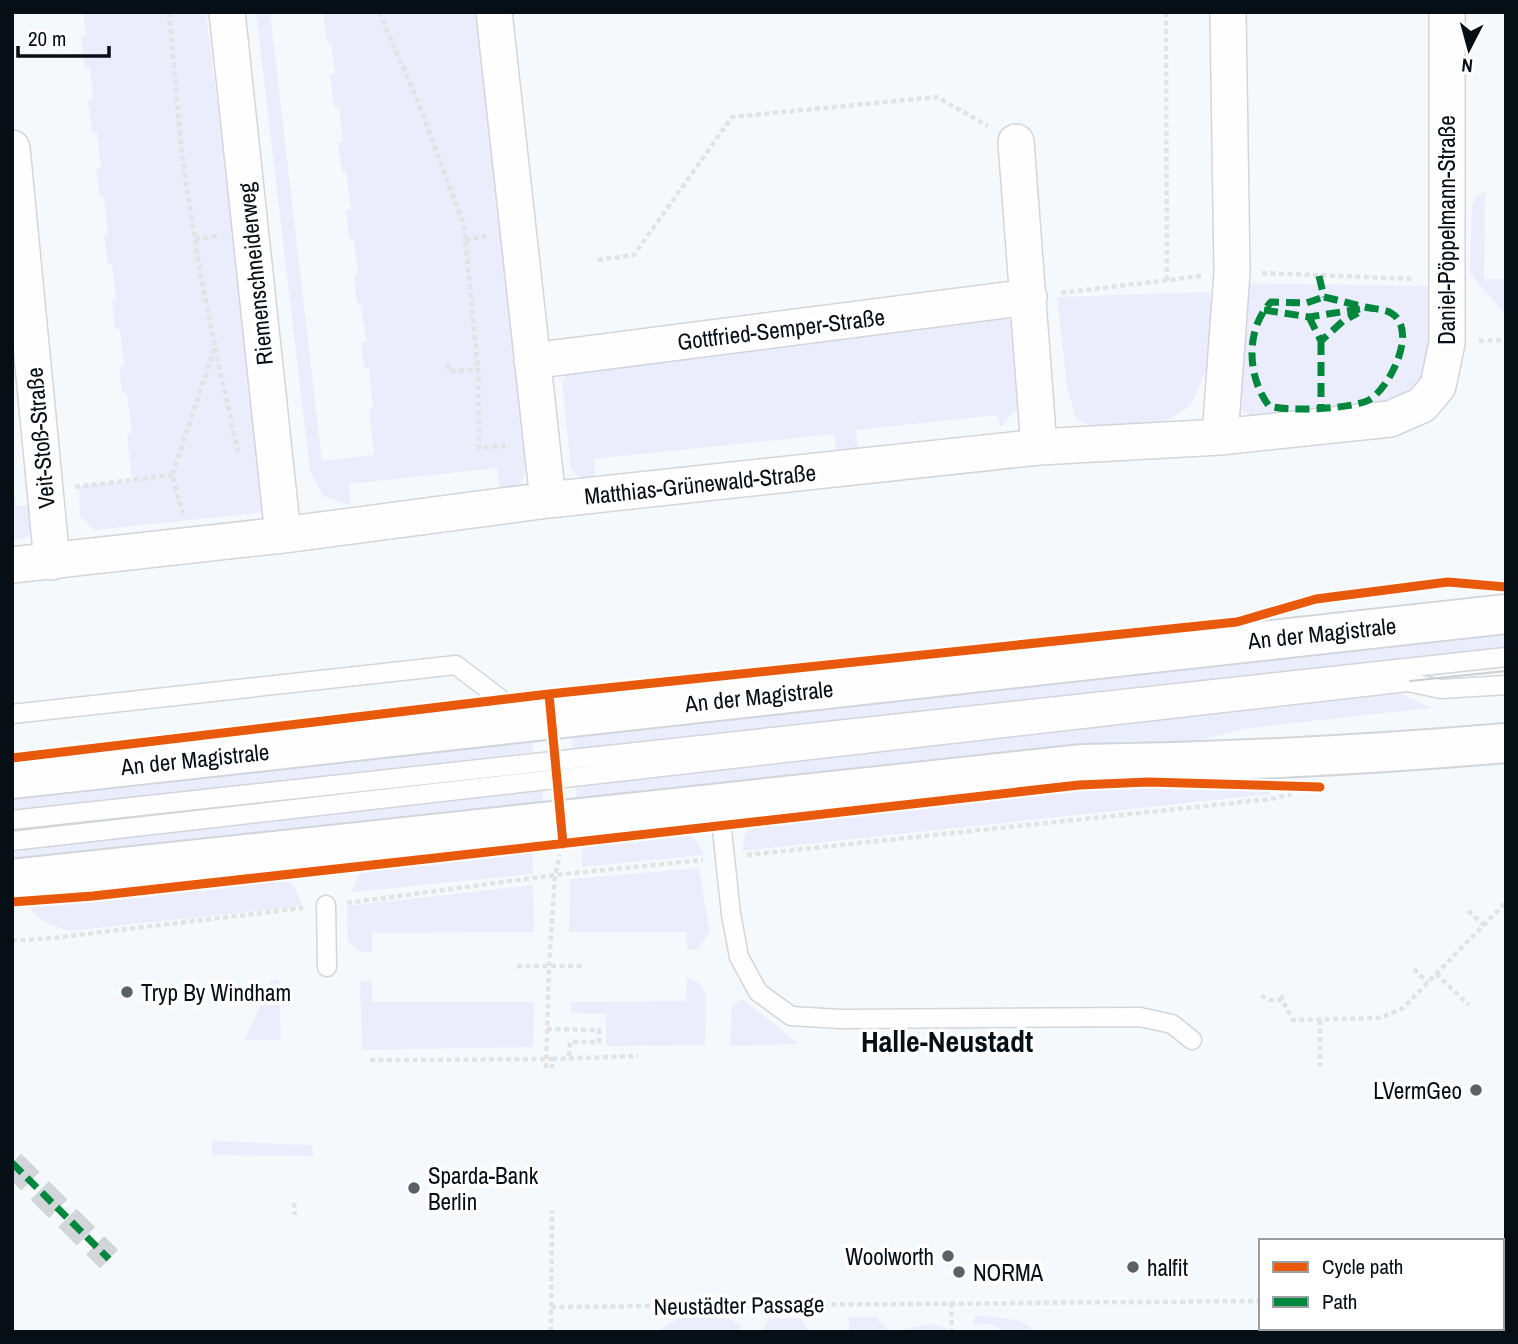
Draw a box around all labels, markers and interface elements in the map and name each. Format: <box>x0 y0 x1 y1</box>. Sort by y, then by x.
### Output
scale bar <box>18 14 108 58</box>
north arrow <box>1434 14 1504 84</box>
text: 20 m <box>28 24 66 53</box>
text: N <box>1460 52 1474 79</box>
street label: Daniel-Pöppelmann-Straße <box>1431 115 1462 345</box>
street label: Riemenschneiderweg <box>230 181 280 367</box>
street label: Gottfried-Semper-Straße <box>676 301 886 357</box>
street label: Veit-Stoß-Straße <box>18 366 62 510</box>
street label: Matthias-Grünewald-Straße <box>583 456 817 512</box>
street label: An der Magistrale <box>1245 610 1398 656</box>
street label: An der Magistrale <box>682 673 835 719</box>
street label: An der Magistrale <box>118 736 271 782</box>
place label: Tryp By Windham <box>141 977 291 1008</box>
marker: Tryp By Windham <box>119 984 135 1000</box>
district label: Halle-Neustadt <box>861 1021 1033 1061</box>
place label: LVermGeo <box>1373 1075 1462 1106</box>
marker: LVermGeo <box>1468 1082 1484 1098</box>
place label: Sparda-Bank Berlin <box>428 1160 539 1217</box>
marker: Sparda-Bank Berlin <box>406 1180 422 1196</box>
legend <box>1259 1239 1504 1330</box>
place label: Woolworth <box>845 1241 934 1272</box>
marker: Woolworth <box>940 1248 956 1264</box>
place label: halfit <box>1147 1252 1188 1283</box>
text: Cycle path <box>1322 1252 1403 1281</box>
place label: NORMA <box>973 1257 1044 1288</box>
marker: halfit <box>1125 1259 1141 1275</box>
marker: NORMA <box>951 1264 967 1280</box>
text: Path <box>1322 1287 1357 1316</box>
street label: Neustädter Passage <box>653 1288 825 1322</box>

